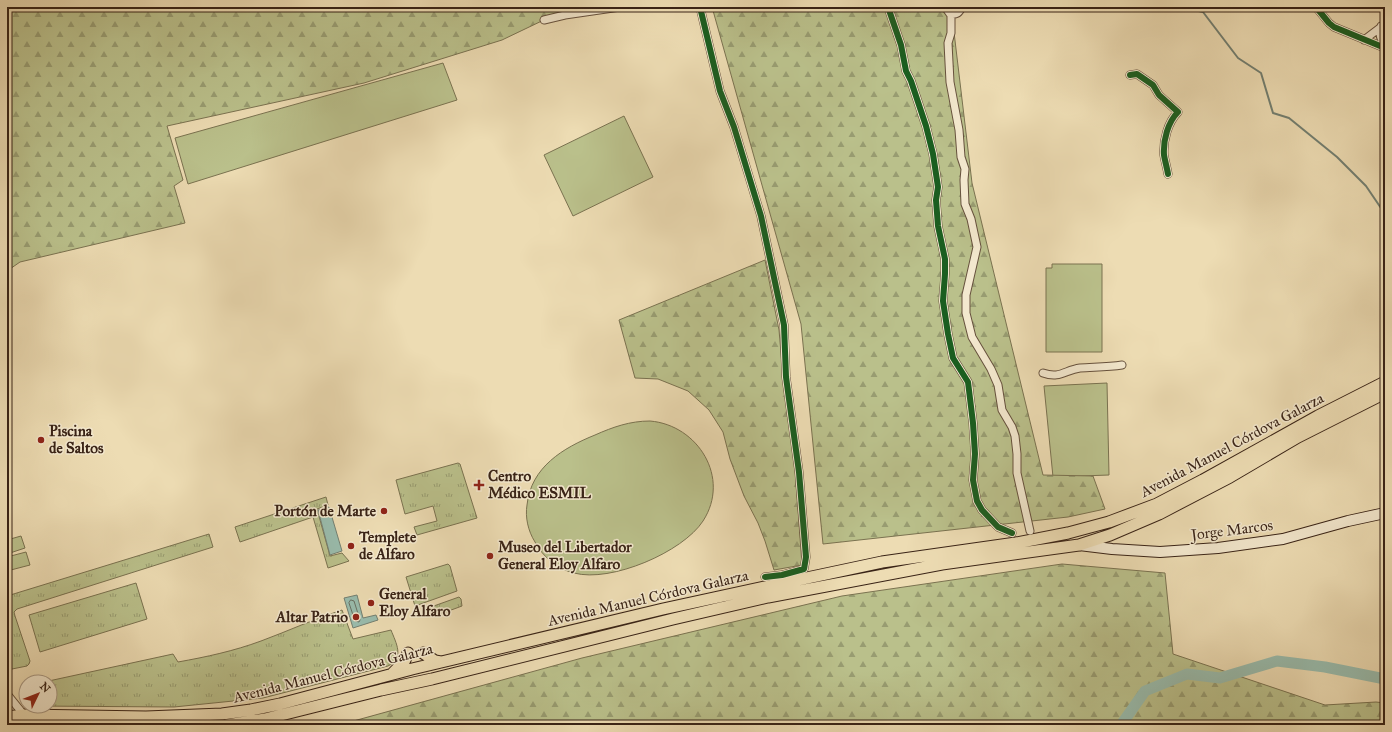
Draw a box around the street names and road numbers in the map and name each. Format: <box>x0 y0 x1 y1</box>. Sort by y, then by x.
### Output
street label: Avenida Manuel Córdova Galarza <box>1136 389 1327 502</box>
street label: Jorge Marcos <box>1188 516 1274 545</box>
street label: Avenida Manuel Córdova Galarza <box>545 566 751 630</box>
street label: Avenida Manuel Córdova Galarza <box>230 639 435 707</box>

